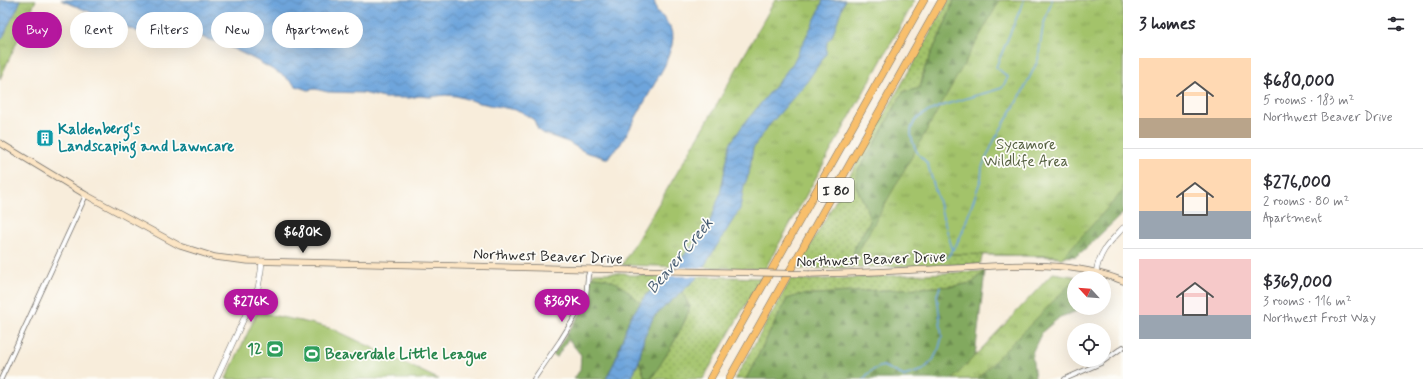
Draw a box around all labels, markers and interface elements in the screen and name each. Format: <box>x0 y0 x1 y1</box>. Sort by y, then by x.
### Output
chip: Buy <box>12 12 62 48</box>
chip: Rent <box>70 12 128 48</box>
chip: Filters <box>136 12 203 48</box>
chip: New <box>211 12 264 48</box>
chip: Apartment <box>272 12 363 48</box>
text: 3 homes <box>1139 13 1196 35</box>
icon: filters <box>1385 13 1407 35</box>
text: $680,000 <box>1263 70 1334 92</box>
icon: home <box>1171 74 1219 122</box>
text: 5 rooms · 183 m² <box>1263 92 1354 109</box>
text: Northwest Beaver Drive <box>1263 109 1393 126</box>
place label: Kaldenberg's Landscaping and Lawncare <box>58 120 234 159</box>
building icon: Kaldenberg's Landscaping and Lawncare <box>35 128 55 148</box>
park label: Sycamore Wildlife Area <box>984 135 1069 172</box>
text: $276,000 <box>1263 171 1331 193</box>
icon: home <box>1171 175 1219 223</box>
road number: I 80 <box>818 178 854 202</box>
text: 2 rooms · 80 m² <box>1263 193 1349 210</box>
text: Apartment <box>1263 210 1322 227</box>
water label: Beaver Creek <box>642 214 718 298</box>
pin: $680K <box>275 220 331 254</box>
text: $680K <box>284 224 322 241</box>
street label: Northwest Beaver Drive <box>473 244 623 270</box>
street label: Northwest Beaver Drive <box>796 247 946 273</box>
north arrow <box>1067 271 1111 315</box>
map controls <box>1067 271 1111 367</box>
text: $369,000 <box>1263 271 1332 293</box>
icon: home <box>1171 275 1219 323</box>
pin: $276K <box>223 289 279 323</box>
pin: $369K <box>534 289 590 323</box>
text: $276K <box>233 293 269 310</box>
text: $369K <box>544 293 580 310</box>
text: 3 rooms · 116 m² <box>1263 293 1352 310</box>
text: Northwest Frost Way <box>1263 310 1376 327</box>
button: locate <box>1067 323 1111 367</box>
sports icon: 12 <box>265 339 285 359</box>
place label: 12 <box>247 340 262 360</box>
sports icon: Beaverdale Little League <box>302 344 322 364</box>
place label: Beaverdale Little League <box>325 345 487 367</box>

